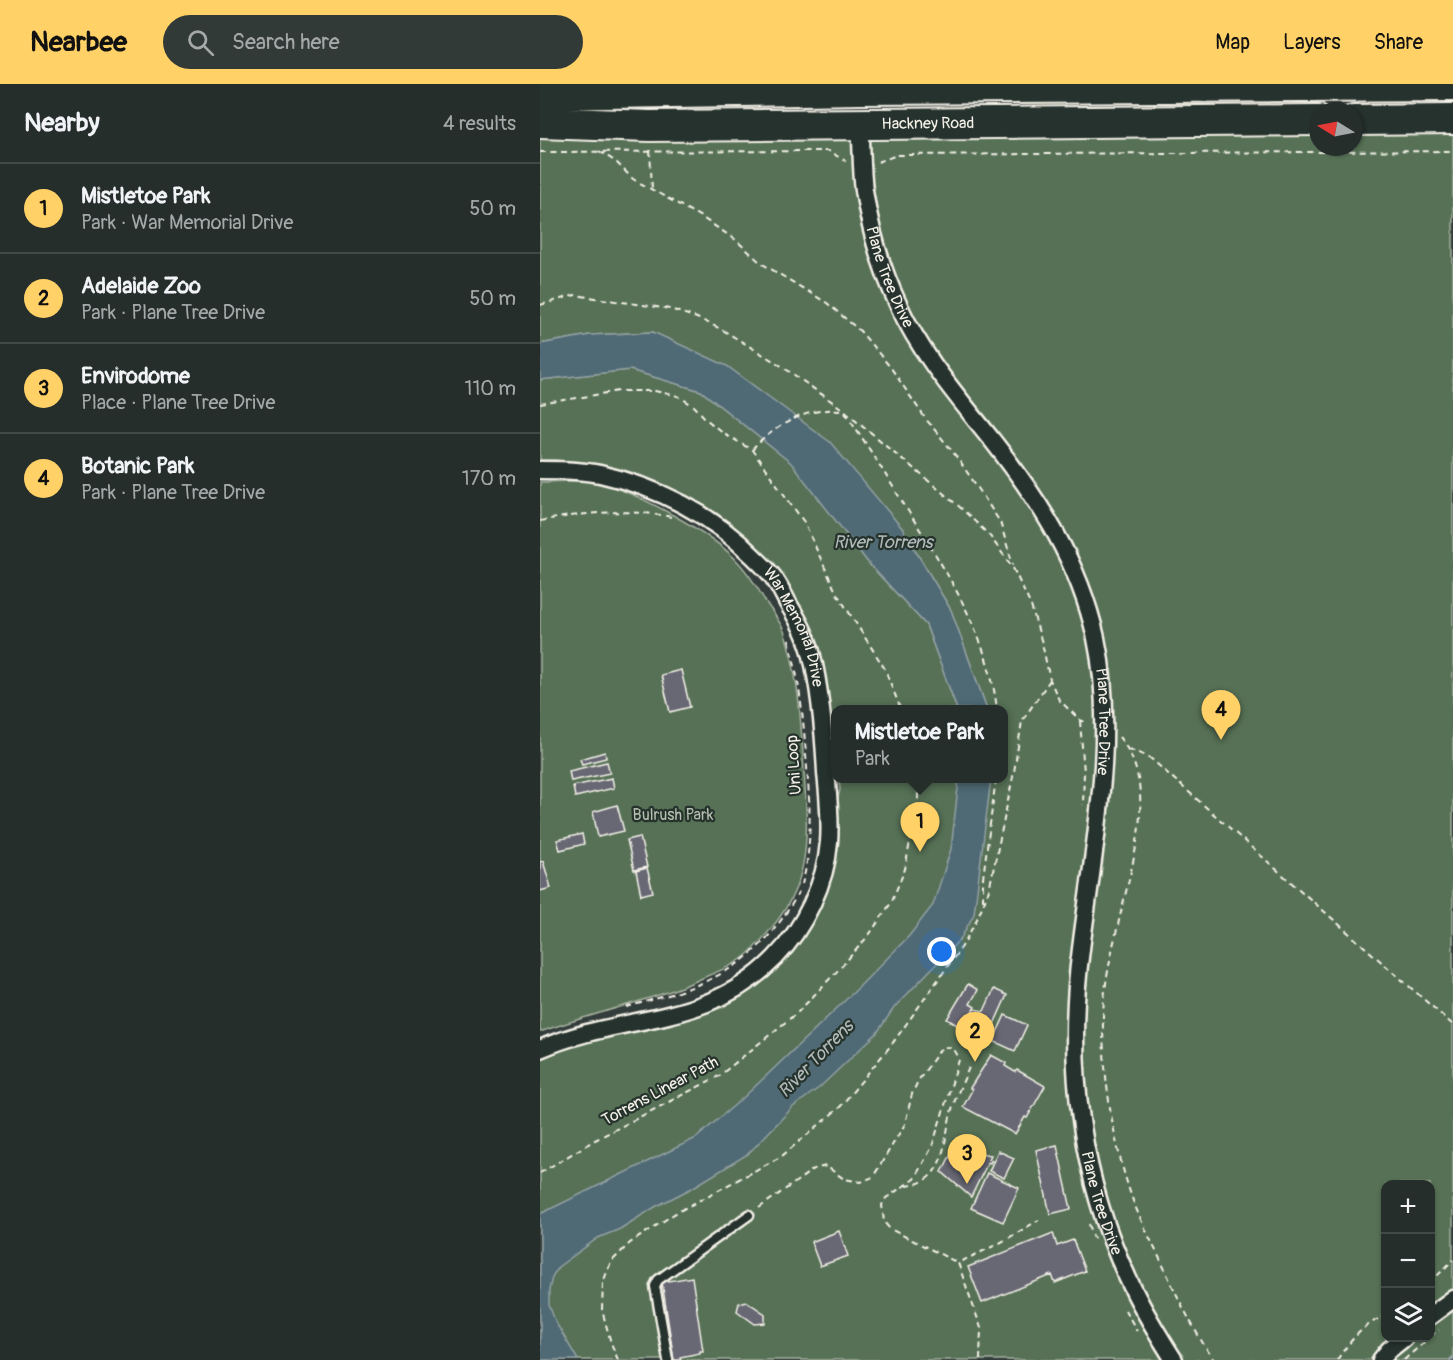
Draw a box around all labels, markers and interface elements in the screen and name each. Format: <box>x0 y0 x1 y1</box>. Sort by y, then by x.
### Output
search box <box>163 15 583 69</box>
text: Nearbee <box>30 25 127 60</box>
icon: search <box>184 26 217 59</box>
text: Search here <box>232 28 340 56</box>
text: Map <box>1215 29 1250 56</box>
text: Layers <box>1283 29 1341 56</box>
text: Share <box>1374 29 1423 56</box>
north arrow <box>1309 102 1363 156</box>
text: Nearby <box>24 107 100 139</box>
text: 4 results <box>443 111 516 136</box>
street label: Hackney Road <box>881 113 974 134</box>
text: Mistletoe Park <box>81 182 210 210</box>
text: 1 <box>40 196 47 221</box>
text: 50 m <box>469 196 516 221</box>
text: Park · War Memorial Drive <box>81 210 293 235</box>
street label: Plane Tree Drive <box>861 224 918 331</box>
text: Adelaide Zoo <box>81 272 201 300</box>
text: 2 <box>38 286 49 311</box>
text: 50 m <box>469 286 516 311</box>
text: Park · Plane Tree Drive <box>81 300 265 325</box>
text: Envirodome <box>81 362 190 390</box>
text: 3 <box>38 376 49 401</box>
text: 110 m <box>465 376 516 401</box>
text: Place · Plane Tree Drive <box>81 390 275 415</box>
text: Botanic Park <box>81 452 195 480</box>
text: 4 <box>38 466 49 491</box>
text: 170 m <box>462 466 516 491</box>
text: Park · Plane Tree Drive <box>81 480 265 505</box>
water label: River Torrens <box>833 531 935 554</box>
street label: War Memorial Drive <box>759 563 828 688</box>
street label: Plane Tree Drive <box>1091 667 1114 776</box>
pin: 4 <box>1202 690 1240 740</box>
popup <box>831 705 1008 783</box>
text: Mistletoe Park <box>855 718 984 746</box>
street label: Uni Loop <box>782 734 806 796</box>
text: Park <box>855 746 890 771</box>
pin: 1 <box>900 802 940 852</box>
park label: Bulrush Park <box>633 805 714 825</box>
your location <box>927 937 956 966</box>
pin: 2 <box>956 1012 994 1062</box>
water label: River Torrens <box>773 1014 860 1103</box>
street label: Torrens Linear Path <box>598 1052 722 1130</box>
pin: 3 <box>948 1134 986 1184</box>
street label: Plane Tree Drive <box>1077 1149 1127 1258</box>
map controls <box>1381 1180 1435 1342</box>
button: + <box>1381 1180 1435 1234</box>
button: − <box>1381 1234 1435 1288</box>
button: layers <box>1381 1288 1435 1342</box>

